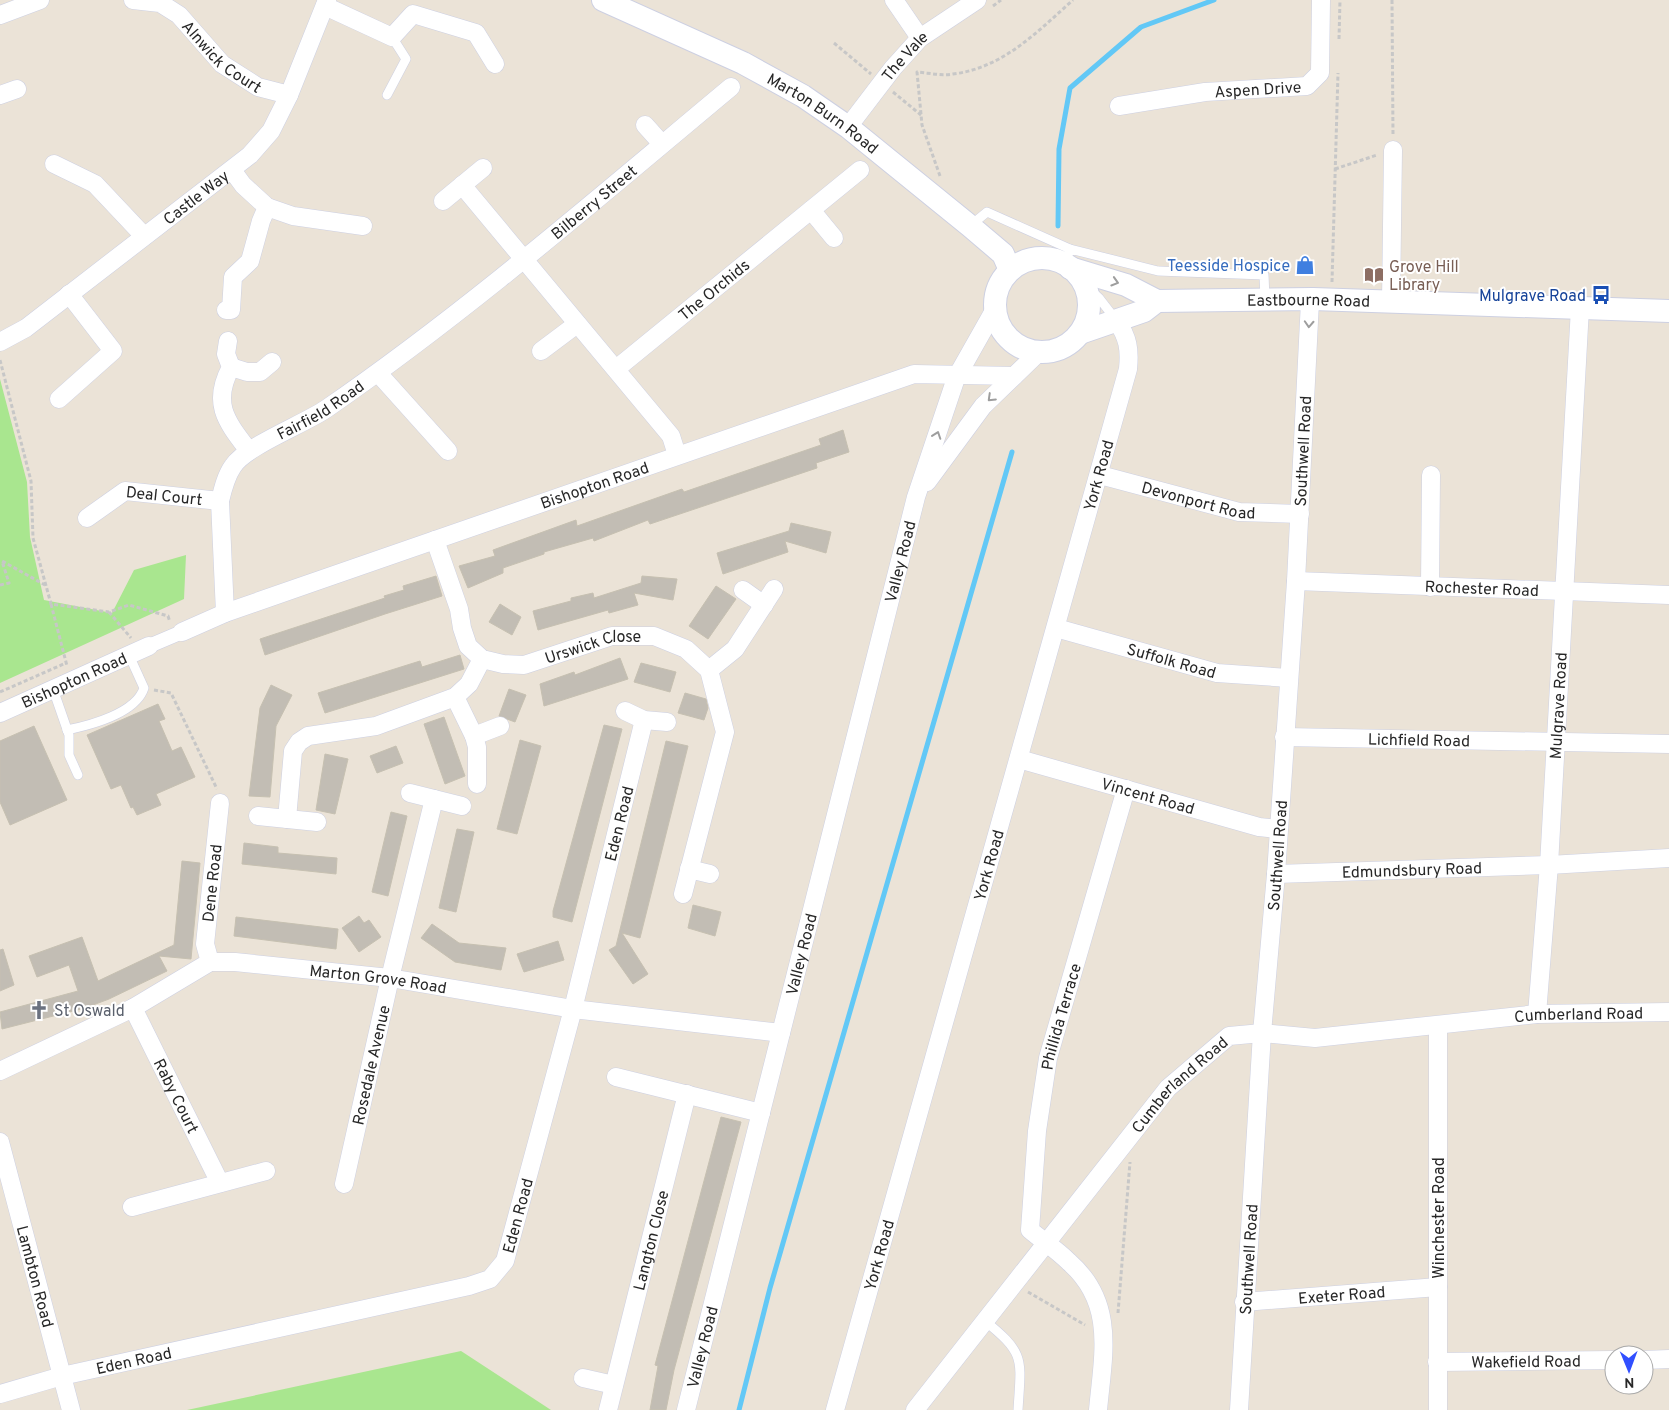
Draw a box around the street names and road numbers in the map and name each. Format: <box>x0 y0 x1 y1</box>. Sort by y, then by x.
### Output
street label: Alnwick Court <box>177 17 265 99</box>
street label: The Vale <box>878 28 932 86</box>
street label: Marton Burn Road <box>763 70 882 159</box>
street label: Aspen Drive <box>1214 78 1302 103</box>
street label: Bilberry Street <box>548 162 642 245</box>
street label: Castle Way <box>160 167 234 230</box>
street label: The Orchids <box>675 256 755 326</box>
street label: Eastbourne Road <box>1247 291 1370 313</box>
street label: Fairfield Road <box>274 377 369 445</box>
street label: Southwell Road <box>1292 395 1317 507</box>
street label: York Road <box>1080 438 1120 514</box>
street label: Bishopton Road <box>538 459 652 515</box>
street label: Devonport Road <box>1139 478 1256 525</box>
street label: Deal Court <box>125 483 203 511</box>
street label: Valley Road <box>882 519 922 605</box>
street label: Rochester Road <box>1424 578 1539 602</box>
street label: Urswick Close <box>543 628 641 669</box>
street label: Suffolk Road <box>1124 640 1218 684</box>
street label: Bishopton Road <box>19 649 131 714</box>
street label: Mulgrave Road <box>1547 652 1573 760</box>
street label: Lichfield Road <box>1368 731 1470 752</box>
street label: Vincent Road <box>1098 775 1196 820</box>
street label: Eden Road <box>602 784 639 864</box>
street label: Southwell Road <box>1265 799 1293 912</box>
street label: York Road <box>971 828 1010 904</box>
street label: Dene Road <box>199 843 228 923</box>
street label: Edmundsbury Road <box>1342 859 1482 884</box>
street label: Valley Road <box>783 912 823 998</box>
street label: Phillida Terrace <box>1038 961 1087 1072</box>
street label: Marton Grove Road <box>308 962 448 999</box>
street label: Rosedale Avenue <box>349 1004 396 1127</box>
street label: Cumberland Road <box>1513 1004 1643 1028</box>
street label: Cumberland Road <box>1128 1033 1233 1138</box>
street label: Raby Court <box>148 1056 202 1137</box>
street label: Winchester Road <box>1430 1157 1450 1279</box>
street label: Eden Road <box>500 1176 539 1256</box>
street label: Langton Close <box>630 1188 675 1293</box>
street label: Southwell Road <box>1237 1203 1264 1315</box>
street label: York Road <box>861 1218 900 1293</box>
street label: Lambton Road <box>11 1224 57 1330</box>
street label: Exeter Road <box>1297 1283 1386 1310</box>
street label: Valley Road <box>684 1304 724 1390</box>
street label: Eden Road <box>95 1344 174 1380</box>
street label: Wakefield Road <box>1471 1352 1581 1374</box>

